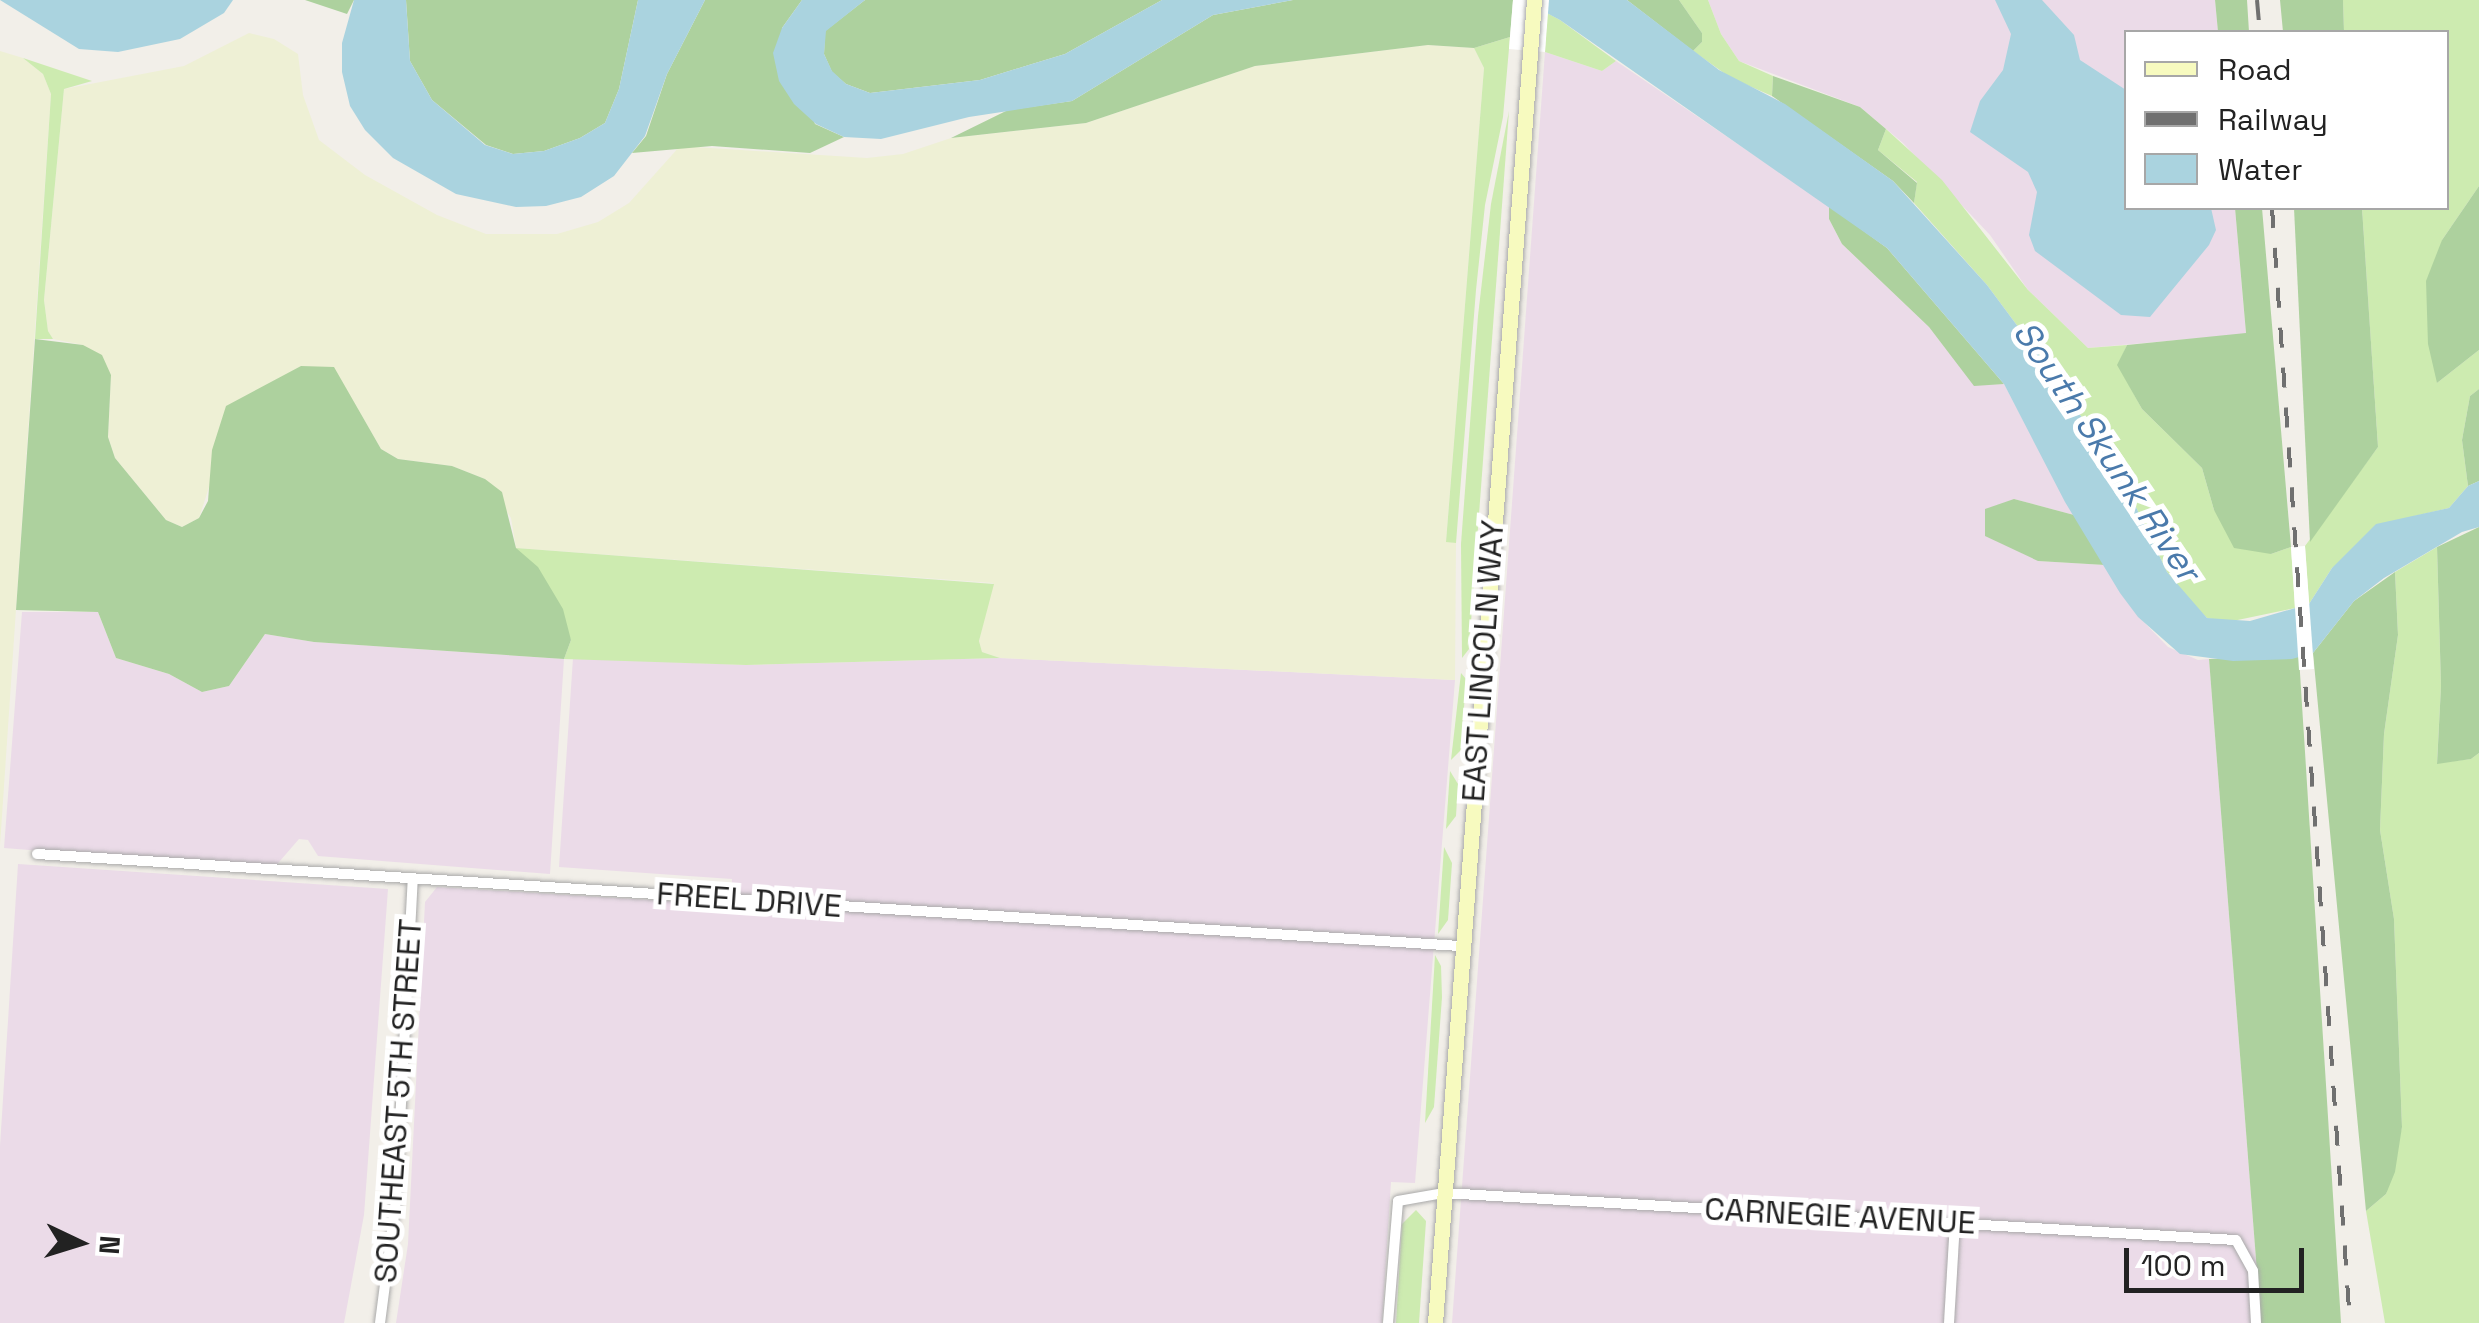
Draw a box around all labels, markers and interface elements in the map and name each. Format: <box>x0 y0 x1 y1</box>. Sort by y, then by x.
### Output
legend <box>2124 30 2449 210</box>
text: Road <box>2218 50 2292 89</box>
text: Railway <box>2218 100 2328 139</box>
text: Water <box>2218 150 2303 189</box>
water label: South Skunk River <box>2004 313 2210 589</box>
street label: EAST LINCOLN WAY <box>1454 518 1512 804</box>
street label: FREEL DRIVE <box>655 874 843 926</box>
street label: SOUTHEAST 5TH STREET <box>366 917 430 1285</box>
street label: CARNEGIE AVENUE <box>1703 1190 1977 1242</box>
north arrow <box>30 1193 130 1293</box>
scale bar <box>2129 1228 2309 1290</box>
text: N <box>91 1234 129 1256</box>
text: 100 m <box>2141 1246 2226 1285</box>

